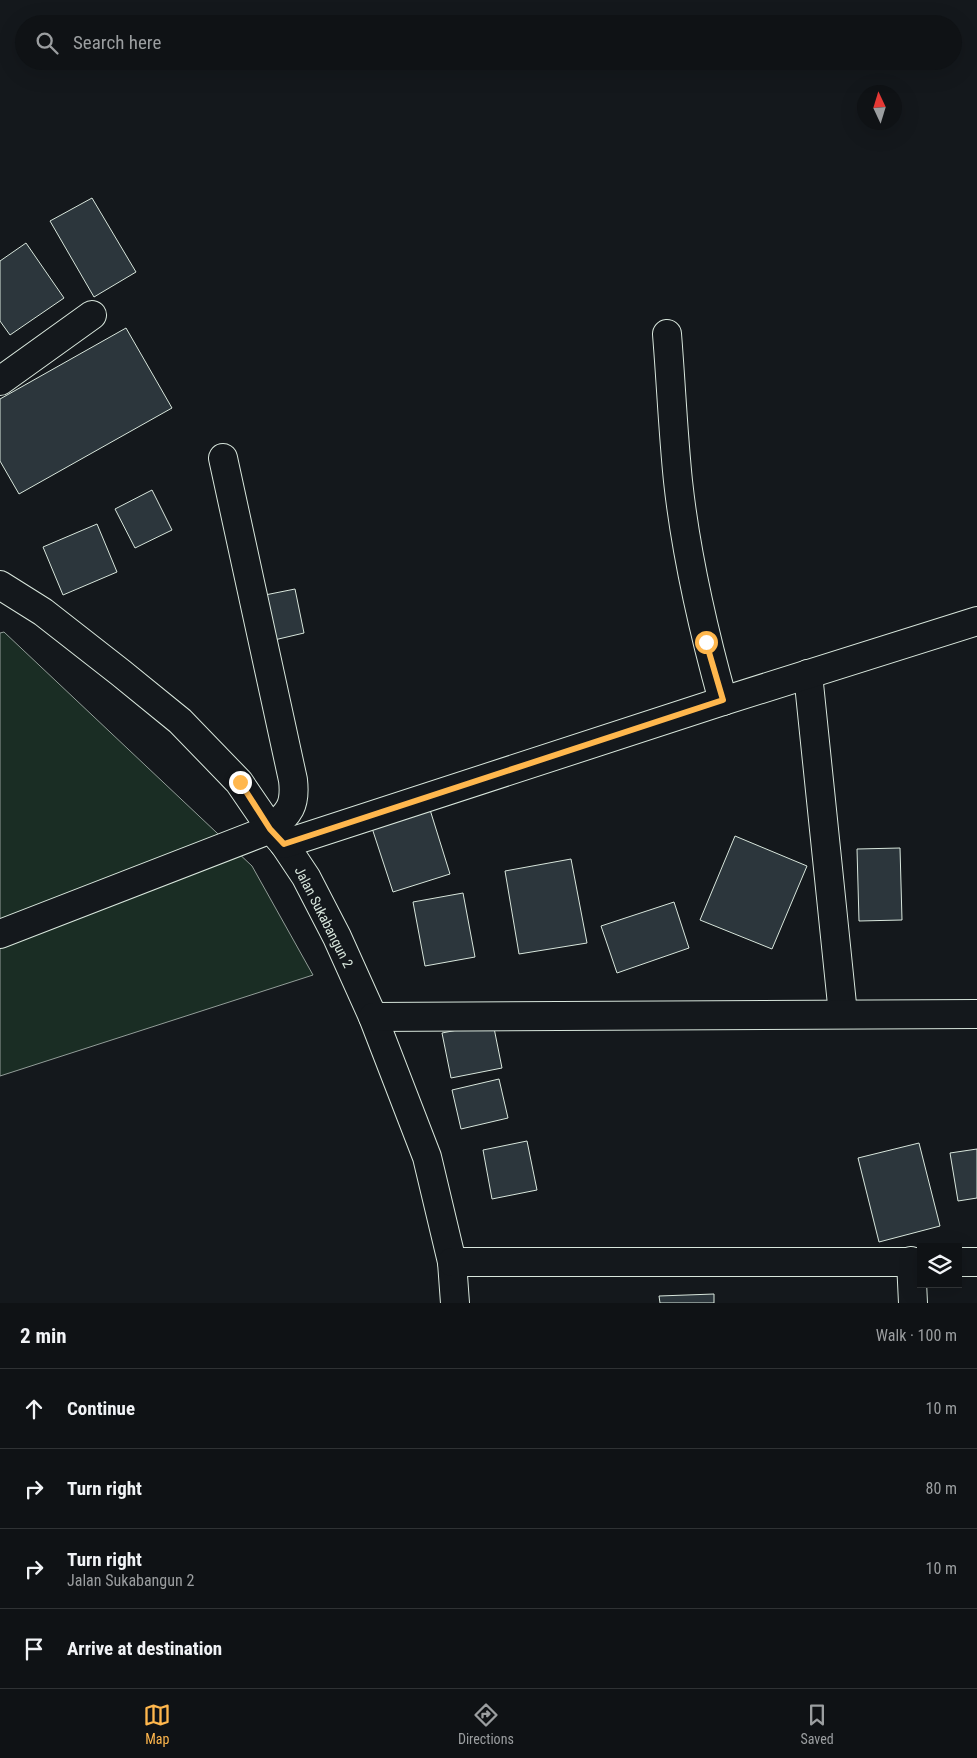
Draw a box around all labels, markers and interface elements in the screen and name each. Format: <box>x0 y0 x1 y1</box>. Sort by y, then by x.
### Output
search box <box>15 15 962 70</box>
icon: search <box>33 29 61 57</box>
text: Search here <box>73 31 161 54</box>
north arrow <box>857 85 902 130</box>
route start <box>695 631 718 654</box>
route end <box>229 771 252 794</box>
street label: Jalan Sukabangun 2 <box>292 864 356 970</box>
map controls <box>917 1243 962 1288</box>
button: layers <box>917 1243 962 1288</box>
text: 2 min <box>20 1324 67 1348</box>
text: Walk · 100 m <box>876 1326 957 1345</box>
icon: ahead <box>20 1395 48 1423</box>
text: Continue <box>67 1397 135 1420</box>
text: 10 m <box>925 1399 957 1418</box>
icon: right <box>20 1475 48 1503</box>
text: Turn right <box>67 1477 142 1500</box>
text: 80 m <box>925 1479 957 1498</box>
text: Turn right <box>67 1548 142 1571</box>
icon: right <box>20 1555 48 1583</box>
text: 10 m <box>925 1559 957 1578</box>
text: Jalan Sukabangun 2 <box>67 1571 194 1590</box>
icon: arrive <box>20 1635 48 1663</box>
text: Arrive at destination <box>67 1637 222 1660</box>
tab: Map <box>143 1701 171 1747</box>
tab: Directions <box>458 1701 514 1747</box>
tab: Saved <box>800 1701 834 1747</box>

